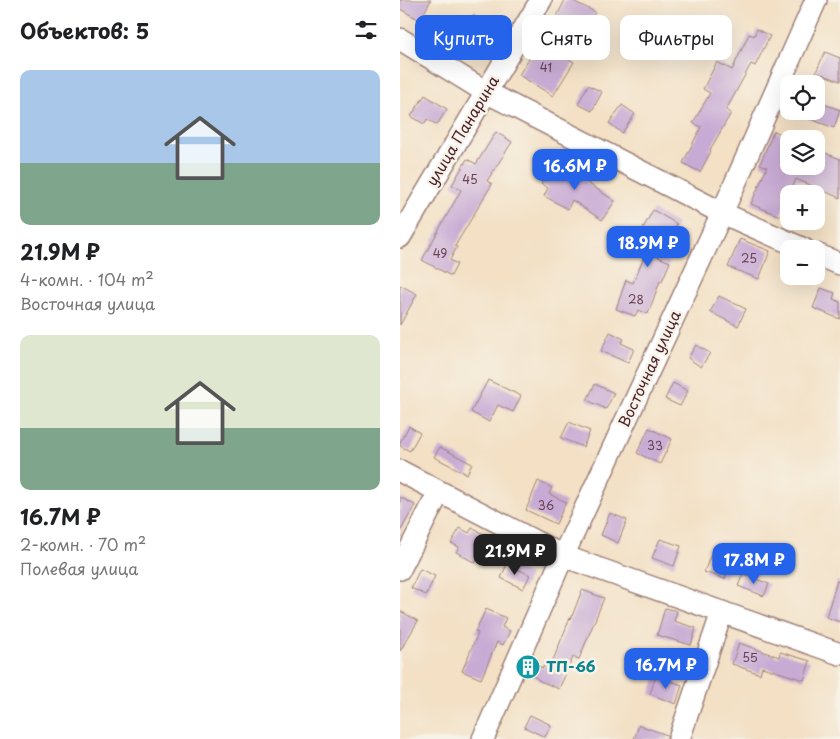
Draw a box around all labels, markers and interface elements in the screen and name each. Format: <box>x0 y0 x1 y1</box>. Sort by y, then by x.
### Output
text: Объектов: 5 <box>20 14 149 46</box>
chip: Купить <box>415 15 512 60</box>
chip: Снять <box>522 15 610 60</box>
chip: Фильтры <box>620 15 732 60</box>
icon: filters <box>352 16 380 44</box>
house number: 41 <box>540 58 552 76</box>
street label: улица Панарина <box>420 70 504 190</box>
map controls <box>780 75 825 285</box>
button: locate <box>780 75 825 120</box>
icon: home <box>155 103 245 193</box>
button: layers <box>780 130 825 175</box>
pin: 16.6M ₽ <box>529 148 621 191</box>
text: 16.6M ₽ <box>543 153 607 177</box>
house number: 45 <box>462 170 478 188</box>
button: + <box>780 185 825 230</box>
pin: 18.9M ₽ <box>602 226 694 268</box>
text: 18.9M ₽ <box>618 230 678 254</box>
text: 21.9M ₽ <box>20 235 100 267</box>
button: − <box>780 240 825 285</box>
house number: 49 <box>433 244 447 262</box>
house number: 25 <box>741 249 757 267</box>
text: 4-комн. · 104 m² <box>20 267 154 291</box>
house number: 28 <box>628 290 644 308</box>
text: Восточная улица <box>20 291 155 315</box>
street label: Восточная улица <box>611 306 686 431</box>
icon: home <box>155 368 245 458</box>
house number: 33 <box>647 436 663 454</box>
house number: 36 <box>538 496 554 514</box>
text: 16.7M ₽ <box>20 500 101 532</box>
text: 2-комн. · 70 m² <box>20 532 146 556</box>
pin: 21.9M ₽ <box>469 534 561 576</box>
text: 21.9M ₽ <box>485 538 545 562</box>
pin: 17.8M ₽ <box>708 542 800 585</box>
text: 17.8M ₽ <box>723 547 785 571</box>
text: Полевая улица <box>20 556 138 580</box>
pin: 16.7M ₽ <box>620 648 712 690</box>
house number: 55 <box>742 648 758 666</box>
text: 16.7M ₽ <box>635 652 697 676</box>
building icon: ТП-66 <box>515 654 541 680</box>
place label: ТП-66 <box>546 654 596 677</box>

